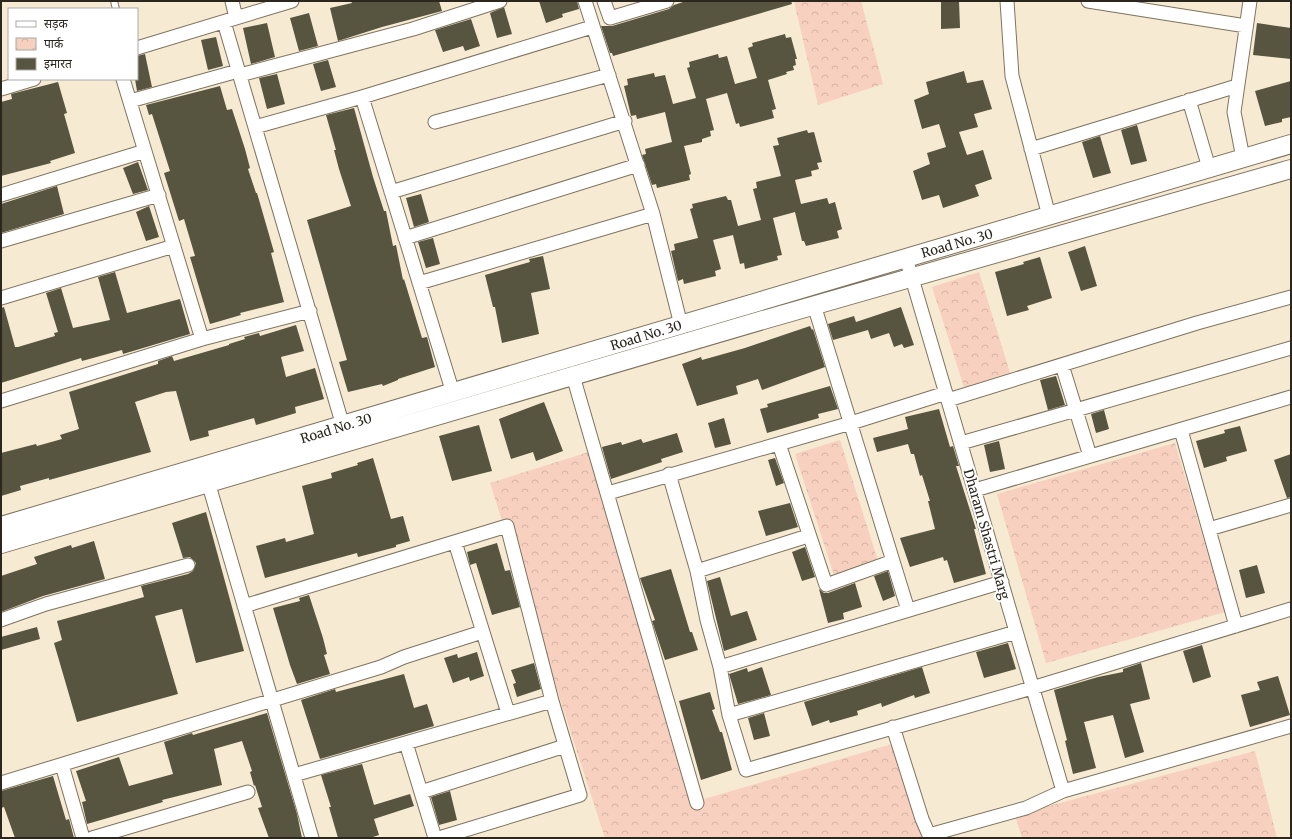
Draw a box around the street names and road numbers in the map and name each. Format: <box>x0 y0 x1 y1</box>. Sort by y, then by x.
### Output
street label: Road No. 30 <box>919 225 995 262</box>
street label: Road No. 30 <box>608 317 684 354</box>
street label: Road No. 30 <box>298 410 374 447</box>
street label: Dharam Shastri Marg <box>960 467 1013 602</box>

